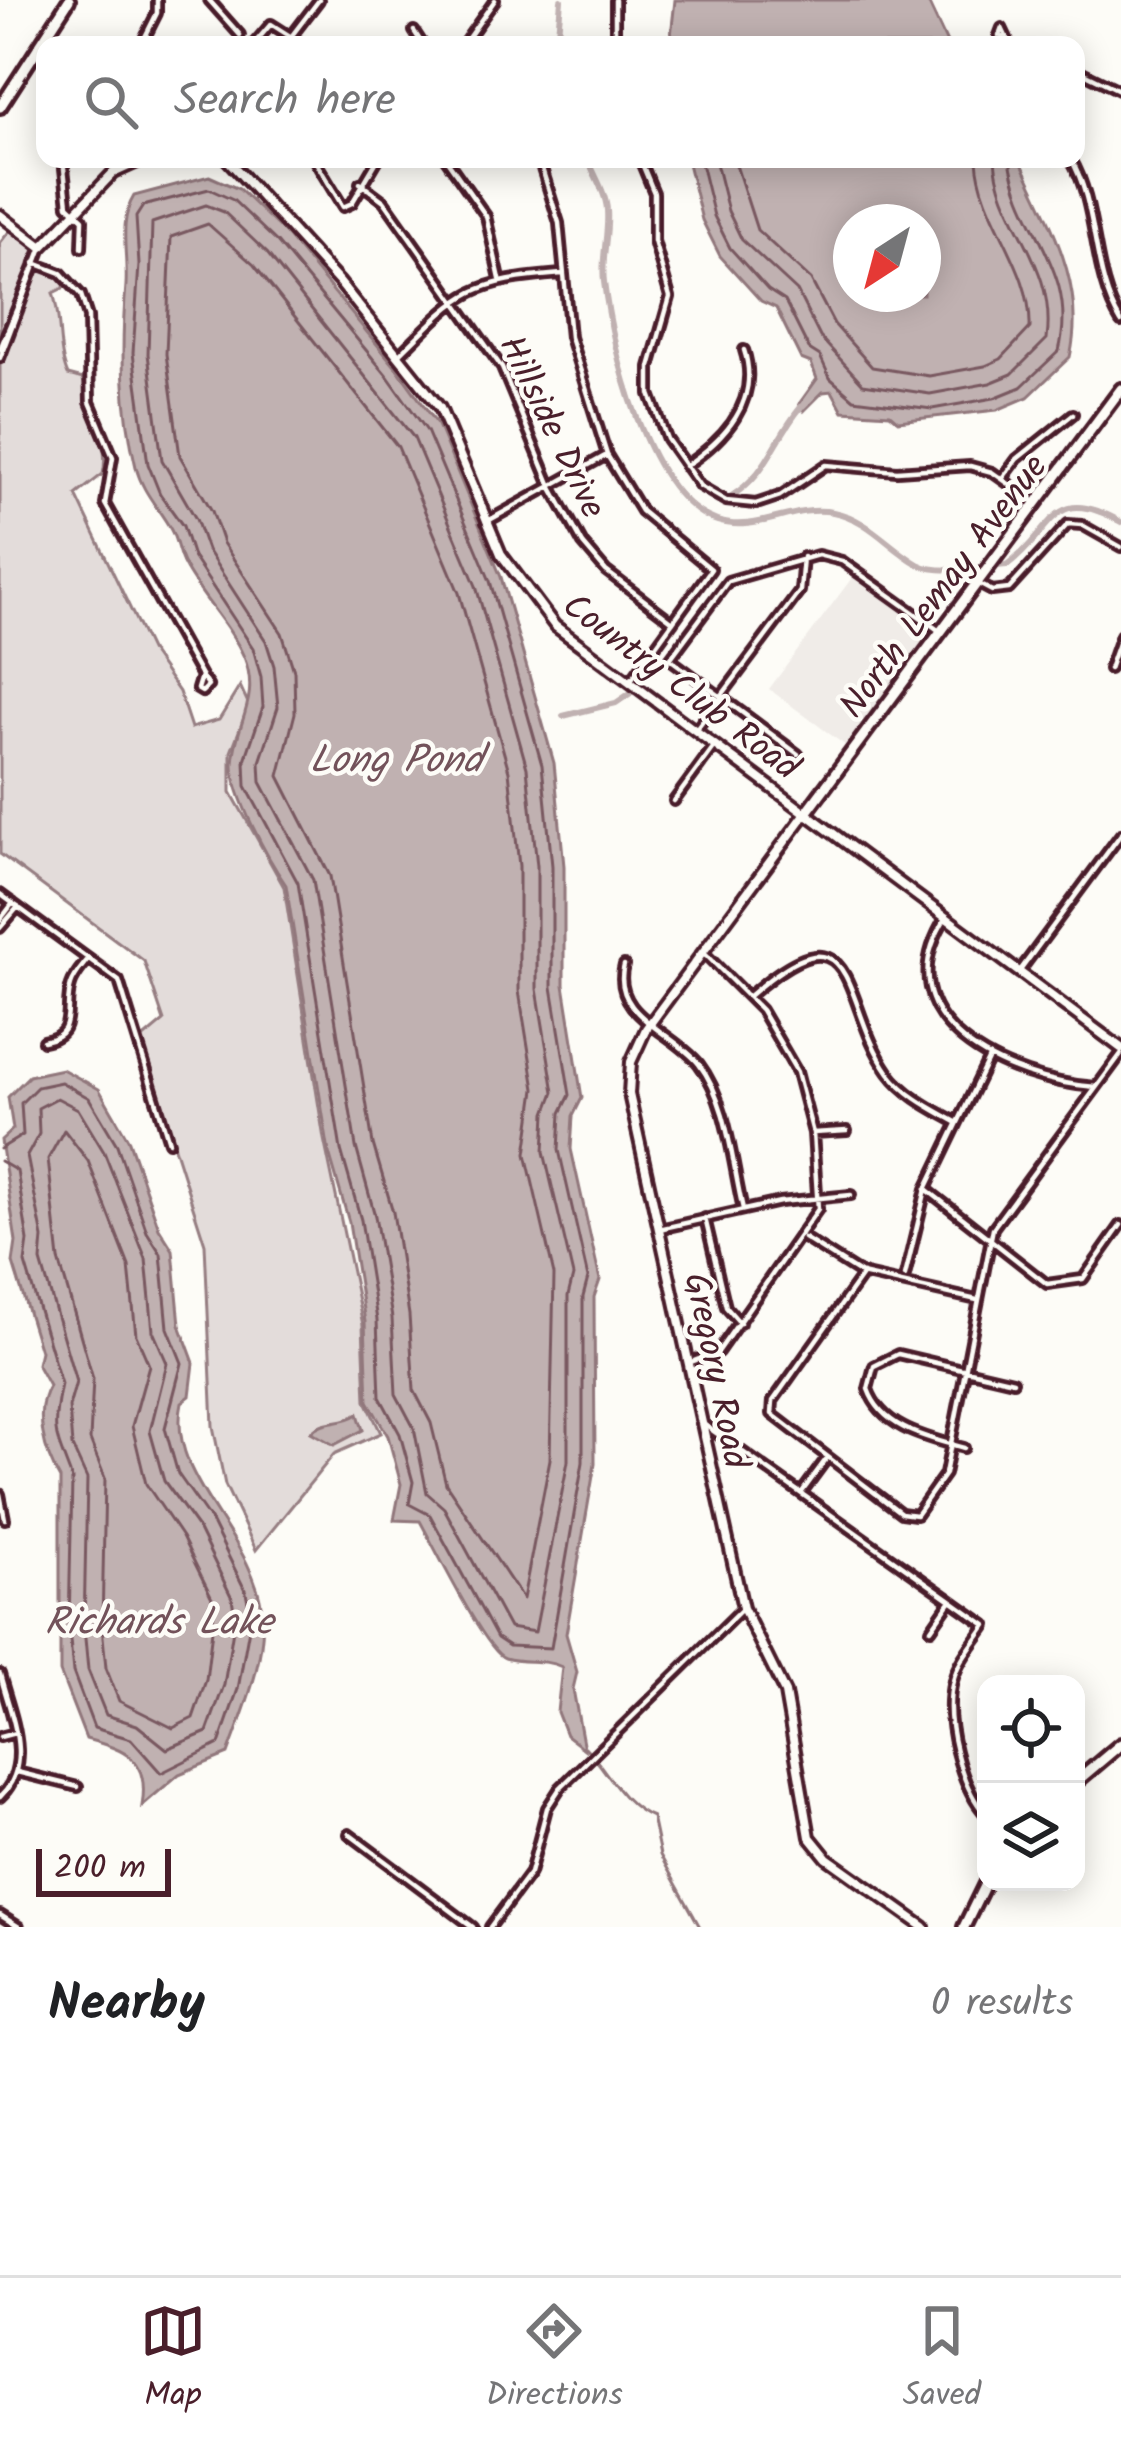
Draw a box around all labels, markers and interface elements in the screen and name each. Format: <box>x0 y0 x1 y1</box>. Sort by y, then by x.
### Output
search box <box>36 36 1085 168</box>
text: Search here <box>174 66 396 138</box>
icon: search <box>78 69 144 135</box>
north arrow <box>833 204 941 312</box>
street label: Hillside Drive <box>482 326 620 529</box>
street label: North Lemay Avenue <box>826 443 1064 732</box>
street label: Country Club Road <box>549 579 812 797</box>
water label: Long Pond <box>309 731 491 793</box>
street label: Gregory Road <box>666 1268 763 1475</box>
water label: Richards Lake <box>45 1593 277 1655</box>
map controls <box>977 1675 1085 1891</box>
button: locate <box>977 1675 1085 1783</box>
button: layers <box>977 1783 1085 1891</box>
scale bar <box>36 1843 171 1896</box>
text: 200 m <box>54 1843 146 1896</box>
text: Nearby <box>48 1965 205 2046</box>
text: 0 results <box>931 1974 1073 2036</box>
tab: Map <box>140 2298 206 2423</box>
tab: Directions <box>486 2298 623 2423</box>
tab: Saved <box>903 2298 981 2423</box>

